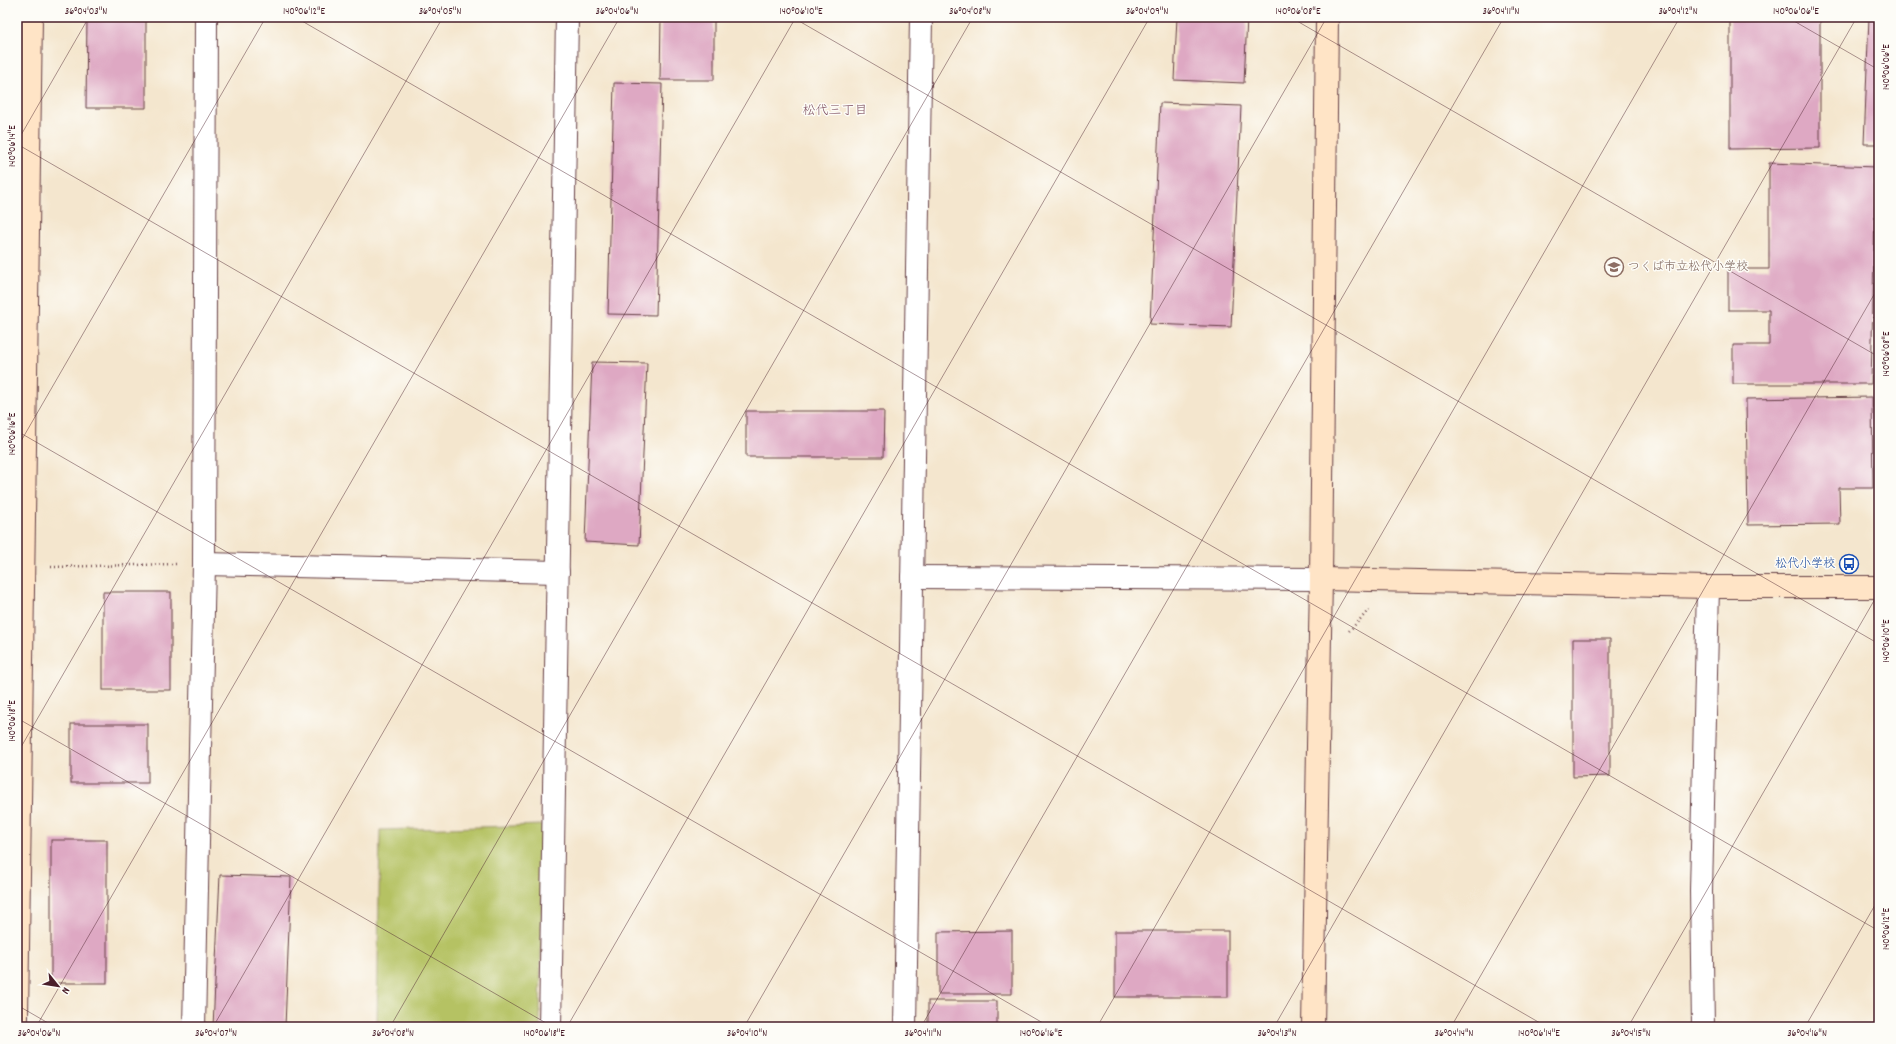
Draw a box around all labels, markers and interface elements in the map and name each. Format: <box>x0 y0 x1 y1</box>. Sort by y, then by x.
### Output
text: 36°04'03"N <box>65 5 107 19</box>
text: 140°06'12"E <box>283 5 325 19</box>
text: 36°04'05"N <box>419 5 461 19</box>
text: 36°04'06"N <box>596 5 639 19</box>
text: 140°06'10"E <box>779 5 823 19</box>
text: 36°04'08"N <box>949 5 991 19</box>
text: 36°04'09"N <box>1126 5 1168 19</box>
text: 140°06'08"E <box>1276 5 1321 19</box>
text: 36°04'11"N <box>1483 5 1520 19</box>
text: 36°04'12"N <box>1658 5 1698 19</box>
text: 140°06'06"E <box>1773 5 1819 19</box>
text: 140°06'06"E <box>1880 44 1894 90</box>
district label: 松代三丁目 <box>802 102 868 121</box>
text: 140°06'14"E <box>6 125 20 167</box>
school or university icon: つくば市立松代小学校 <box>1603 256 1625 278</box>
place label: つくば市立松代小学校 <box>1628 259 1748 276</box>
text: 140°06'08"E <box>1880 331 1894 376</box>
text: 140°06'16"E <box>6 412 20 455</box>
bus stop icon: 松代小学校 <box>1838 553 1860 575</box>
place label: 松代小学校 <box>1775 556 1835 573</box>
text: 140°06'10"E <box>1880 619 1894 663</box>
text: 140°06'18"E <box>6 700 20 742</box>
text: 140°06'12"E <box>1880 908 1894 950</box>
north arrow <box>38 966 78 1006</box>
text: N <box>56 984 73 997</box>
text: 36°04'06"N <box>18 1027 61 1041</box>
text: 36°04'07"N <box>195 1027 237 1041</box>
text: 36°04'08"N <box>372 1027 414 1041</box>
text: 140°06'18"E <box>523 1027 565 1041</box>
text: 36°04'10"N <box>727 1027 767 1041</box>
text: 36°04'11"N <box>905 1027 942 1041</box>
text: 140°06'16"E <box>1020 1027 1063 1041</box>
text: 36°04'13"N <box>1257 1027 1297 1041</box>
text: 36°04'14"N <box>1435 1027 1474 1041</box>
text: 140°06'14"E <box>1518 1027 1560 1041</box>
text: 36°04'15"N <box>1611 1027 1651 1041</box>
text: 36°04'16"N <box>1787 1027 1827 1041</box>

